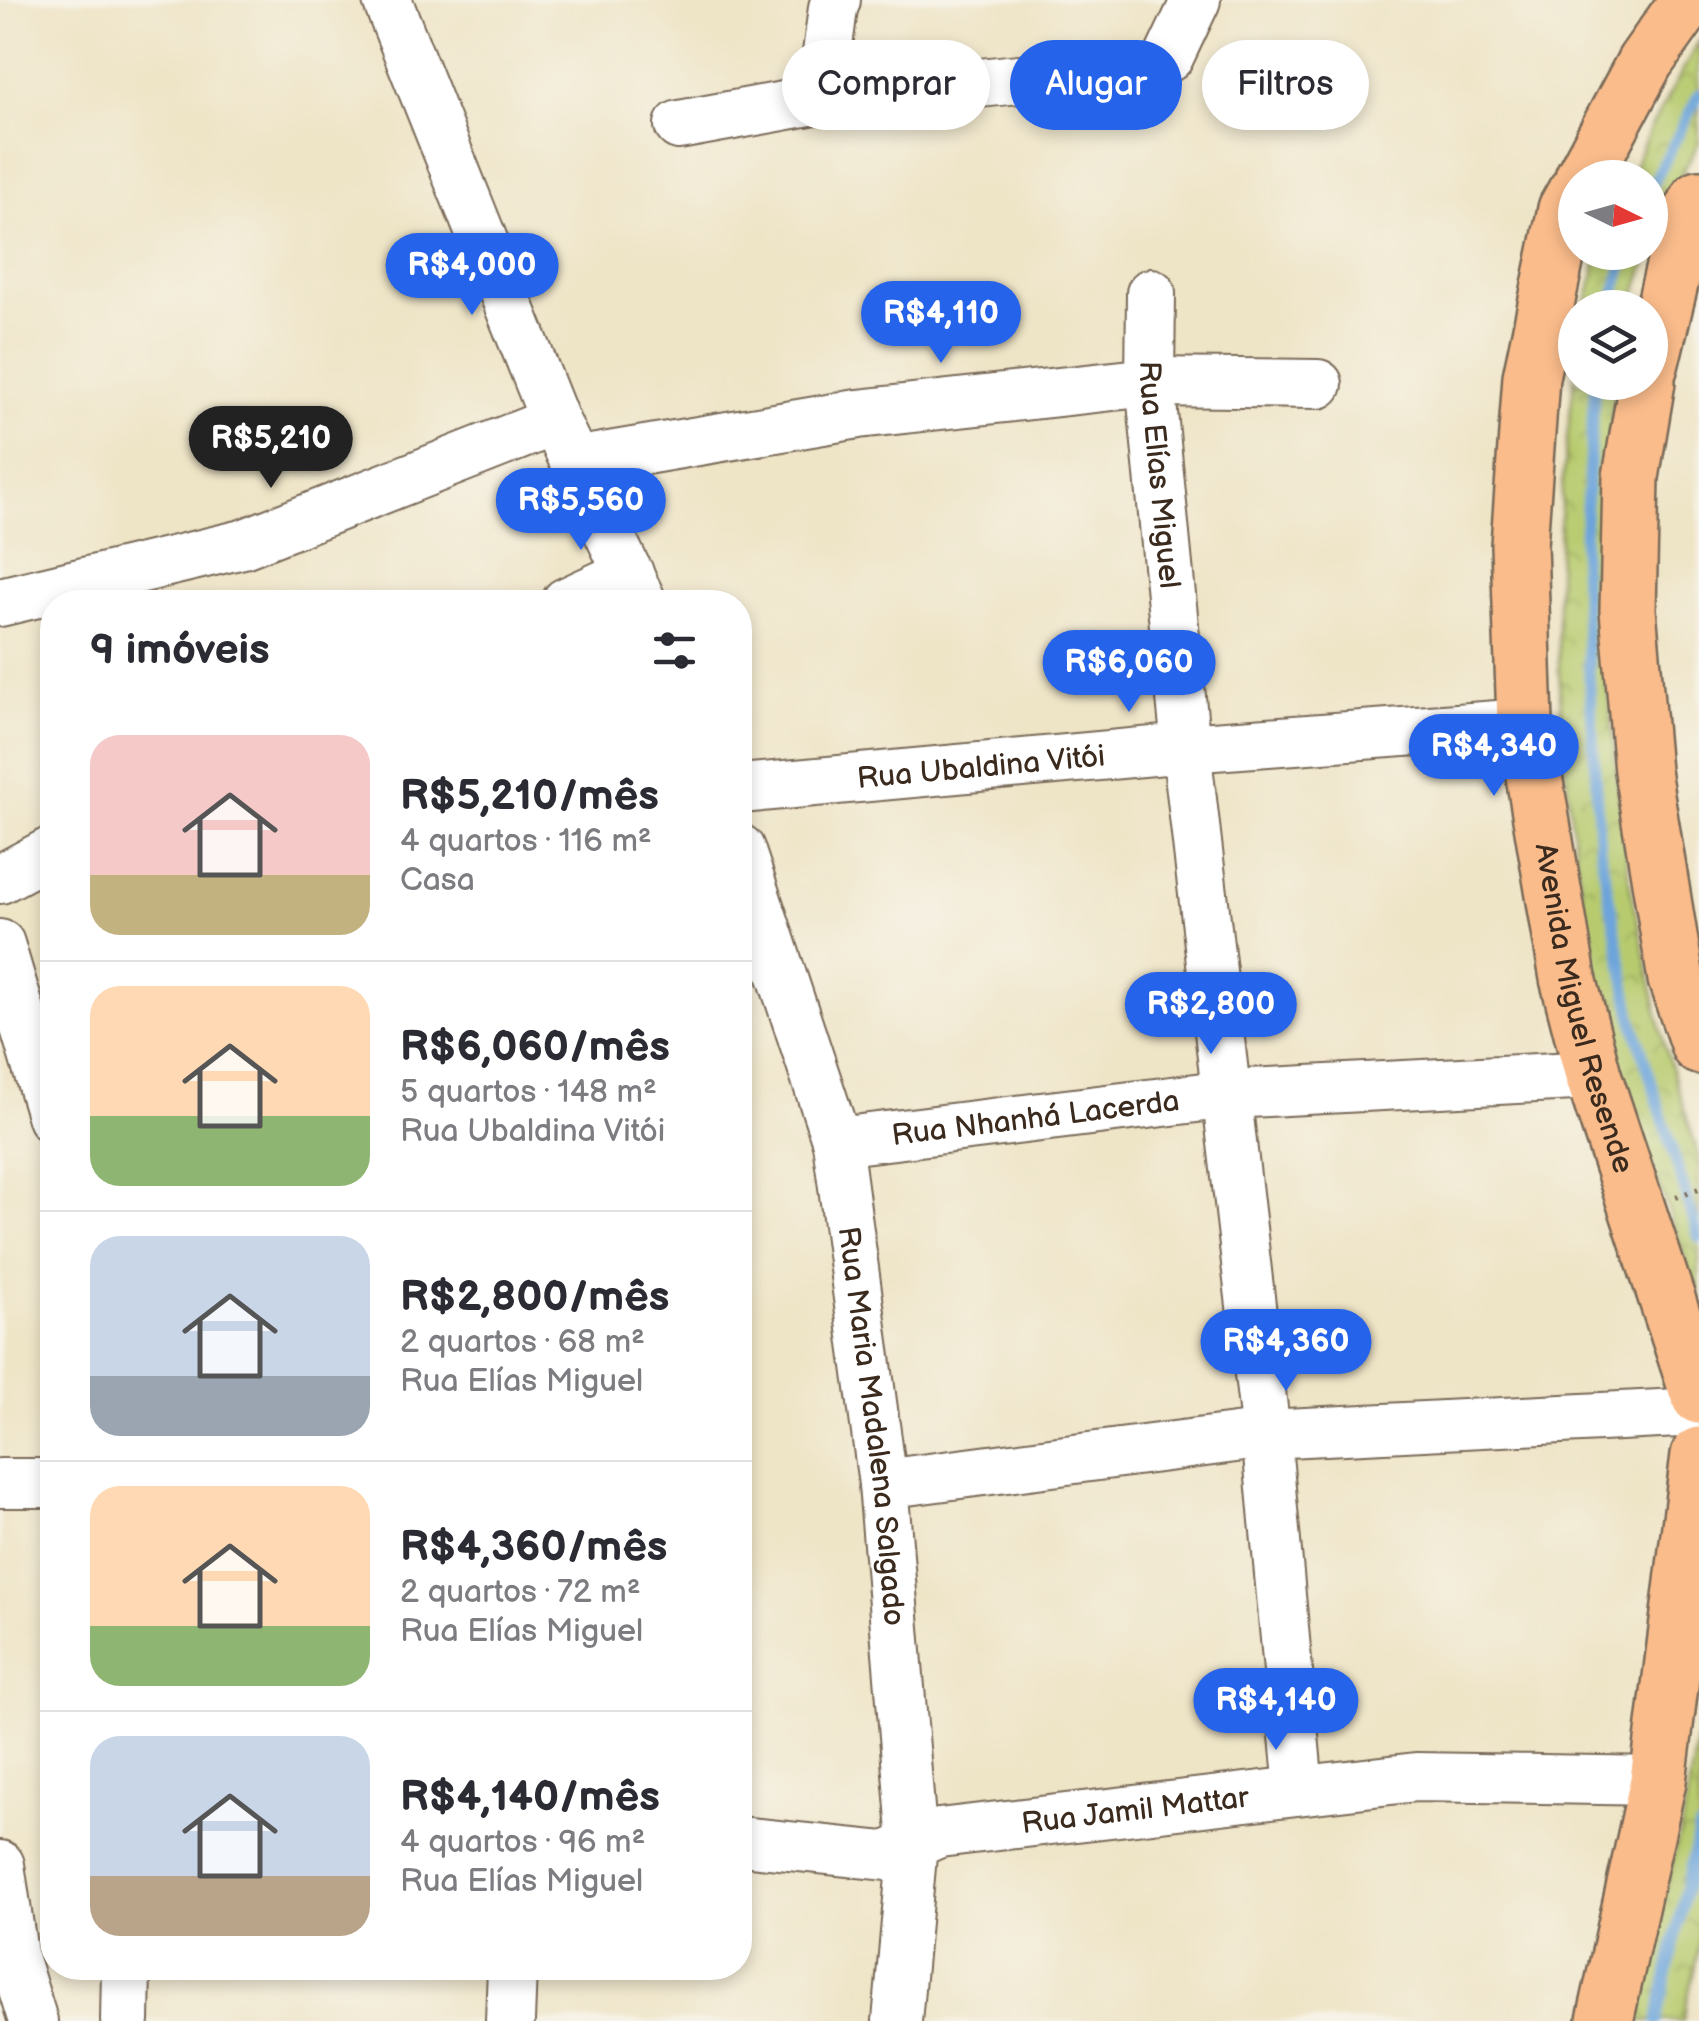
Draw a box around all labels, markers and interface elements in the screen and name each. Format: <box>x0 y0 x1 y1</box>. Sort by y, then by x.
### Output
chip: Comprar <box>782 40 990 130</box>
chip: Alugar <box>1010 40 1182 130</box>
chip: Filtros <box>1202 40 1369 130</box>
north arrow <box>1558 160 1668 270</box>
map controls <box>1558 160 1668 400</box>
pin: R$4,000 <box>380 233 564 318</box>
text: R$4,000 <box>408 246 536 285</box>
pin: R$4,110 <box>849 281 1033 366</box>
button: layers <box>1558 290 1668 400</box>
text: R$4,110 <box>883 294 999 333</box>
street label: Rua Elías Miguel <box>1131 361 1187 590</box>
pin: R$5,210 <box>179 406 363 491</box>
text: R$5,210 <box>211 419 331 458</box>
pin: R$5,560 <box>489 468 673 553</box>
text: R$5,560 <box>518 481 644 520</box>
icon: filters <box>647 623 702 678</box>
text: 9 imóveis <box>90 625 270 676</box>
pin: R$6,060 <box>1037 630 1221 715</box>
text: R$6,060 <box>1065 643 1193 682</box>
pin: R$4,340 <box>1402 714 1586 799</box>
text: R$4,340 <box>1431 727 1557 766</box>
street label: Rua Ubaldina Vitói <box>856 739 1107 797</box>
text: R$5,210/mês <box>400 771 659 822</box>
icon: home <box>170 775 290 895</box>
text: 4 quartos · 116 m² <box>400 822 652 861</box>
street label: Avenida Miguel Resende <box>1527 840 1641 1178</box>
text: Casa <box>400 861 475 900</box>
pin: R$2,800 <box>1119 972 1303 1057</box>
text: R$2,800 <box>1147 985 1275 1024</box>
text: R$6,060/mês <box>400 1022 670 1073</box>
icon: home <box>170 1026 290 1146</box>
text: 5 quartos · 148 m² <box>400 1073 657 1112</box>
street label: Rua Nhanhá Lacerda <box>890 1083 1181 1154</box>
text: Rua Ubaldina Vitói <box>400 1112 665 1151</box>
street label: Rua Maria Madalena Salgado <box>830 1224 912 1627</box>
text: R$2,800/mês <box>400 1272 669 1323</box>
icon: home <box>170 1276 290 1396</box>
pin: R$4,360 <box>1194 1309 1378 1394</box>
text: R$4,360 <box>1223 1322 1349 1361</box>
text: 2 quartos · 68 m² <box>400 1323 645 1362</box>
text: Rua Elías Miguel <box>400 1362 643 1401</box>
text: R$4,360/mês <box>400 1522 668 1573</box>
icon: home <box>170 1526 290 1646</box>
text: 2 quartos · 72 m² <box>400 1573 640 1612</box>
text: Rua Elías Miguel <box>400 1612 643 1651</box>
pin: R$4,140 <box>1184 1668 1368 1753</box>
text: R$4,140 <box>1215 1681 1337 1720</box>
text: R$4,140/mês <box>400 1772 660 1823</box>
icon: home <box>170 1776 290 1896</box>
street label: Rua Jamil Mattar <box>1020 1780 1252 1842</box>
text: 4 quartos · 96 m² <box>400 1823 645 1862</box>
text: Rua Elías Miguel <box>400 1862 643 1901</box>

